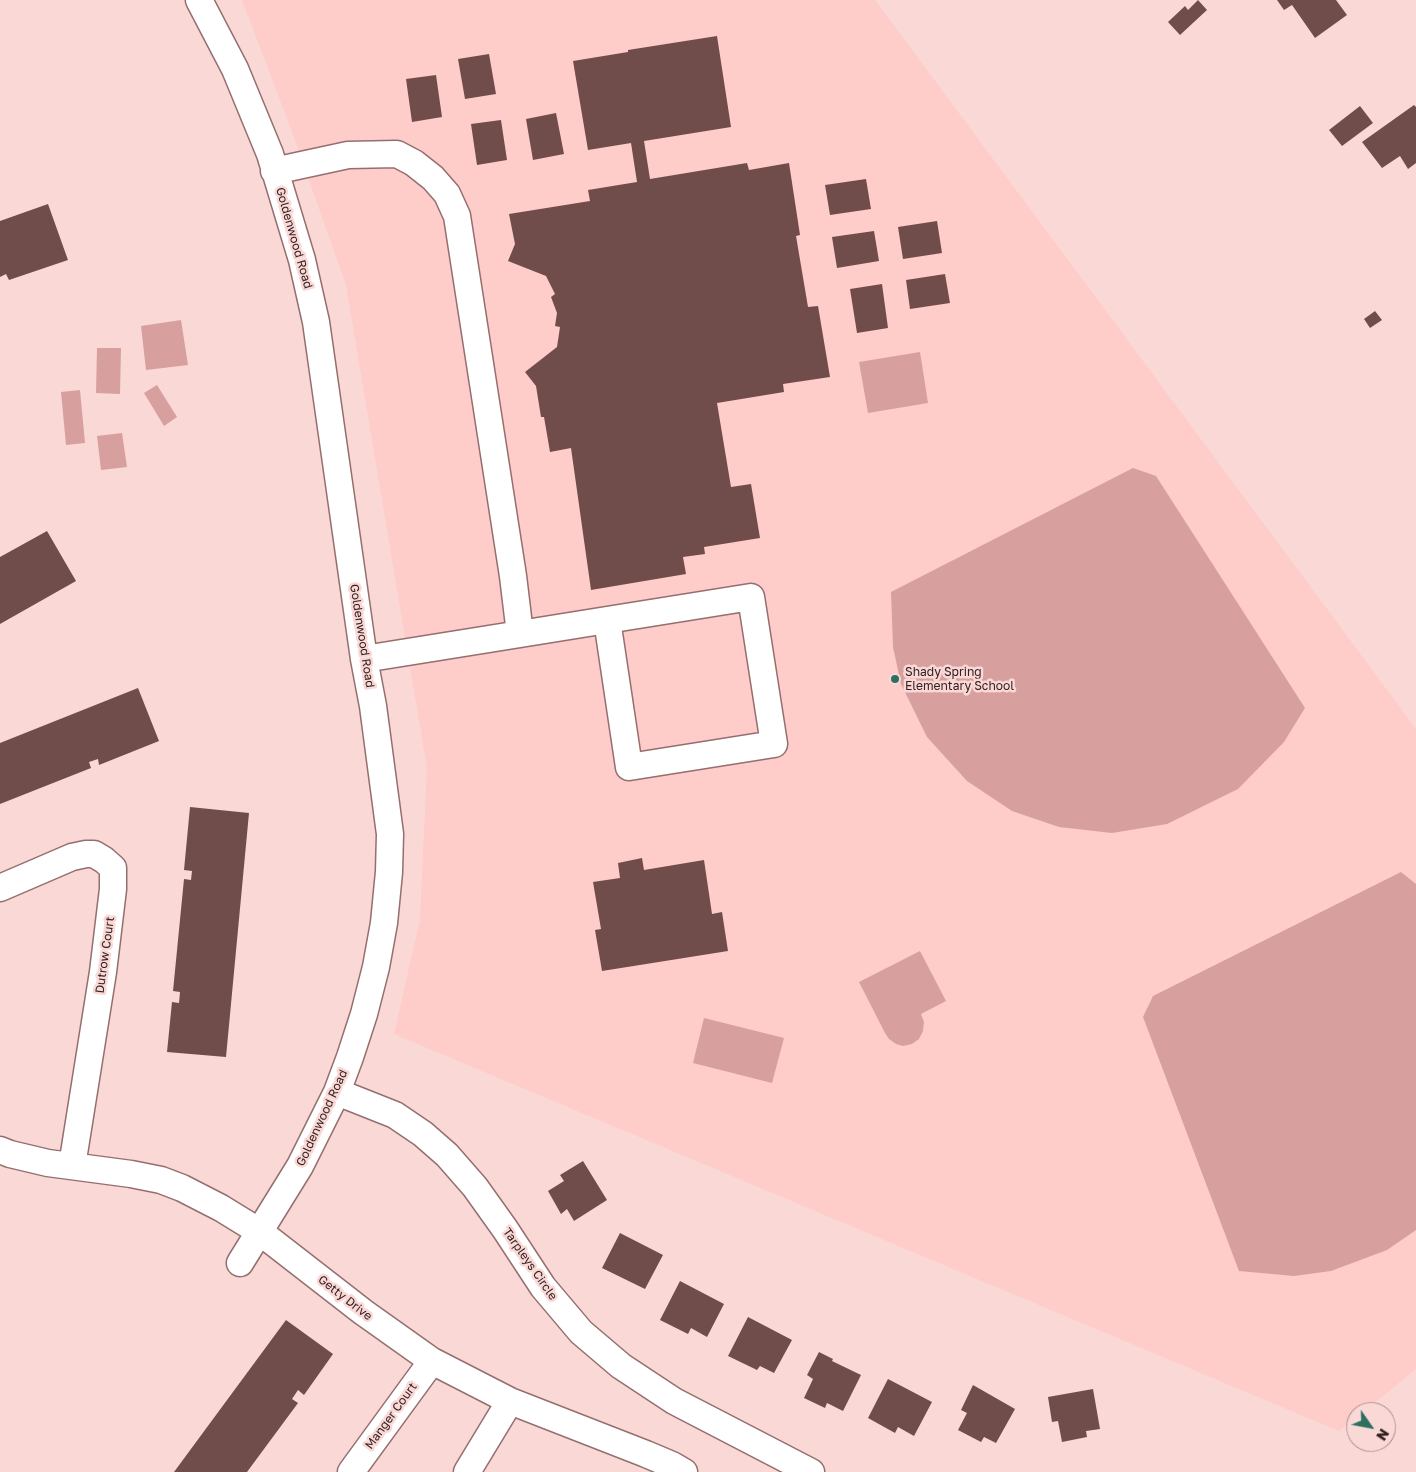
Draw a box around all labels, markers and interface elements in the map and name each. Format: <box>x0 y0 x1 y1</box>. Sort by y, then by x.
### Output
street label: Goldenwood Road <box>273 186 315 290</box>
street label: Goldenwood Road <box>347 583 377 689</box>
place label: Shady Spring Elementary School <box>905 665 1014 693</box>
marker: Shady Spring Elementary School <box>889 673 901 685</box>
street label: Dutrow Court <box>93 916 117 994</box>
street label: Goldenwood Road <box>293 1067 351 1169</box>
street label: Tarpleys Circle <box>500 1225 560 1303</box>
street label: Getty Drive <box>315 1272 375 1324</box>
street label: Manger Court <box>362 1380 420 1452</box>
north arrow <box>1346 1402 1396 1452</box>
text: N <box>1373 1426 1393 1444</box>

